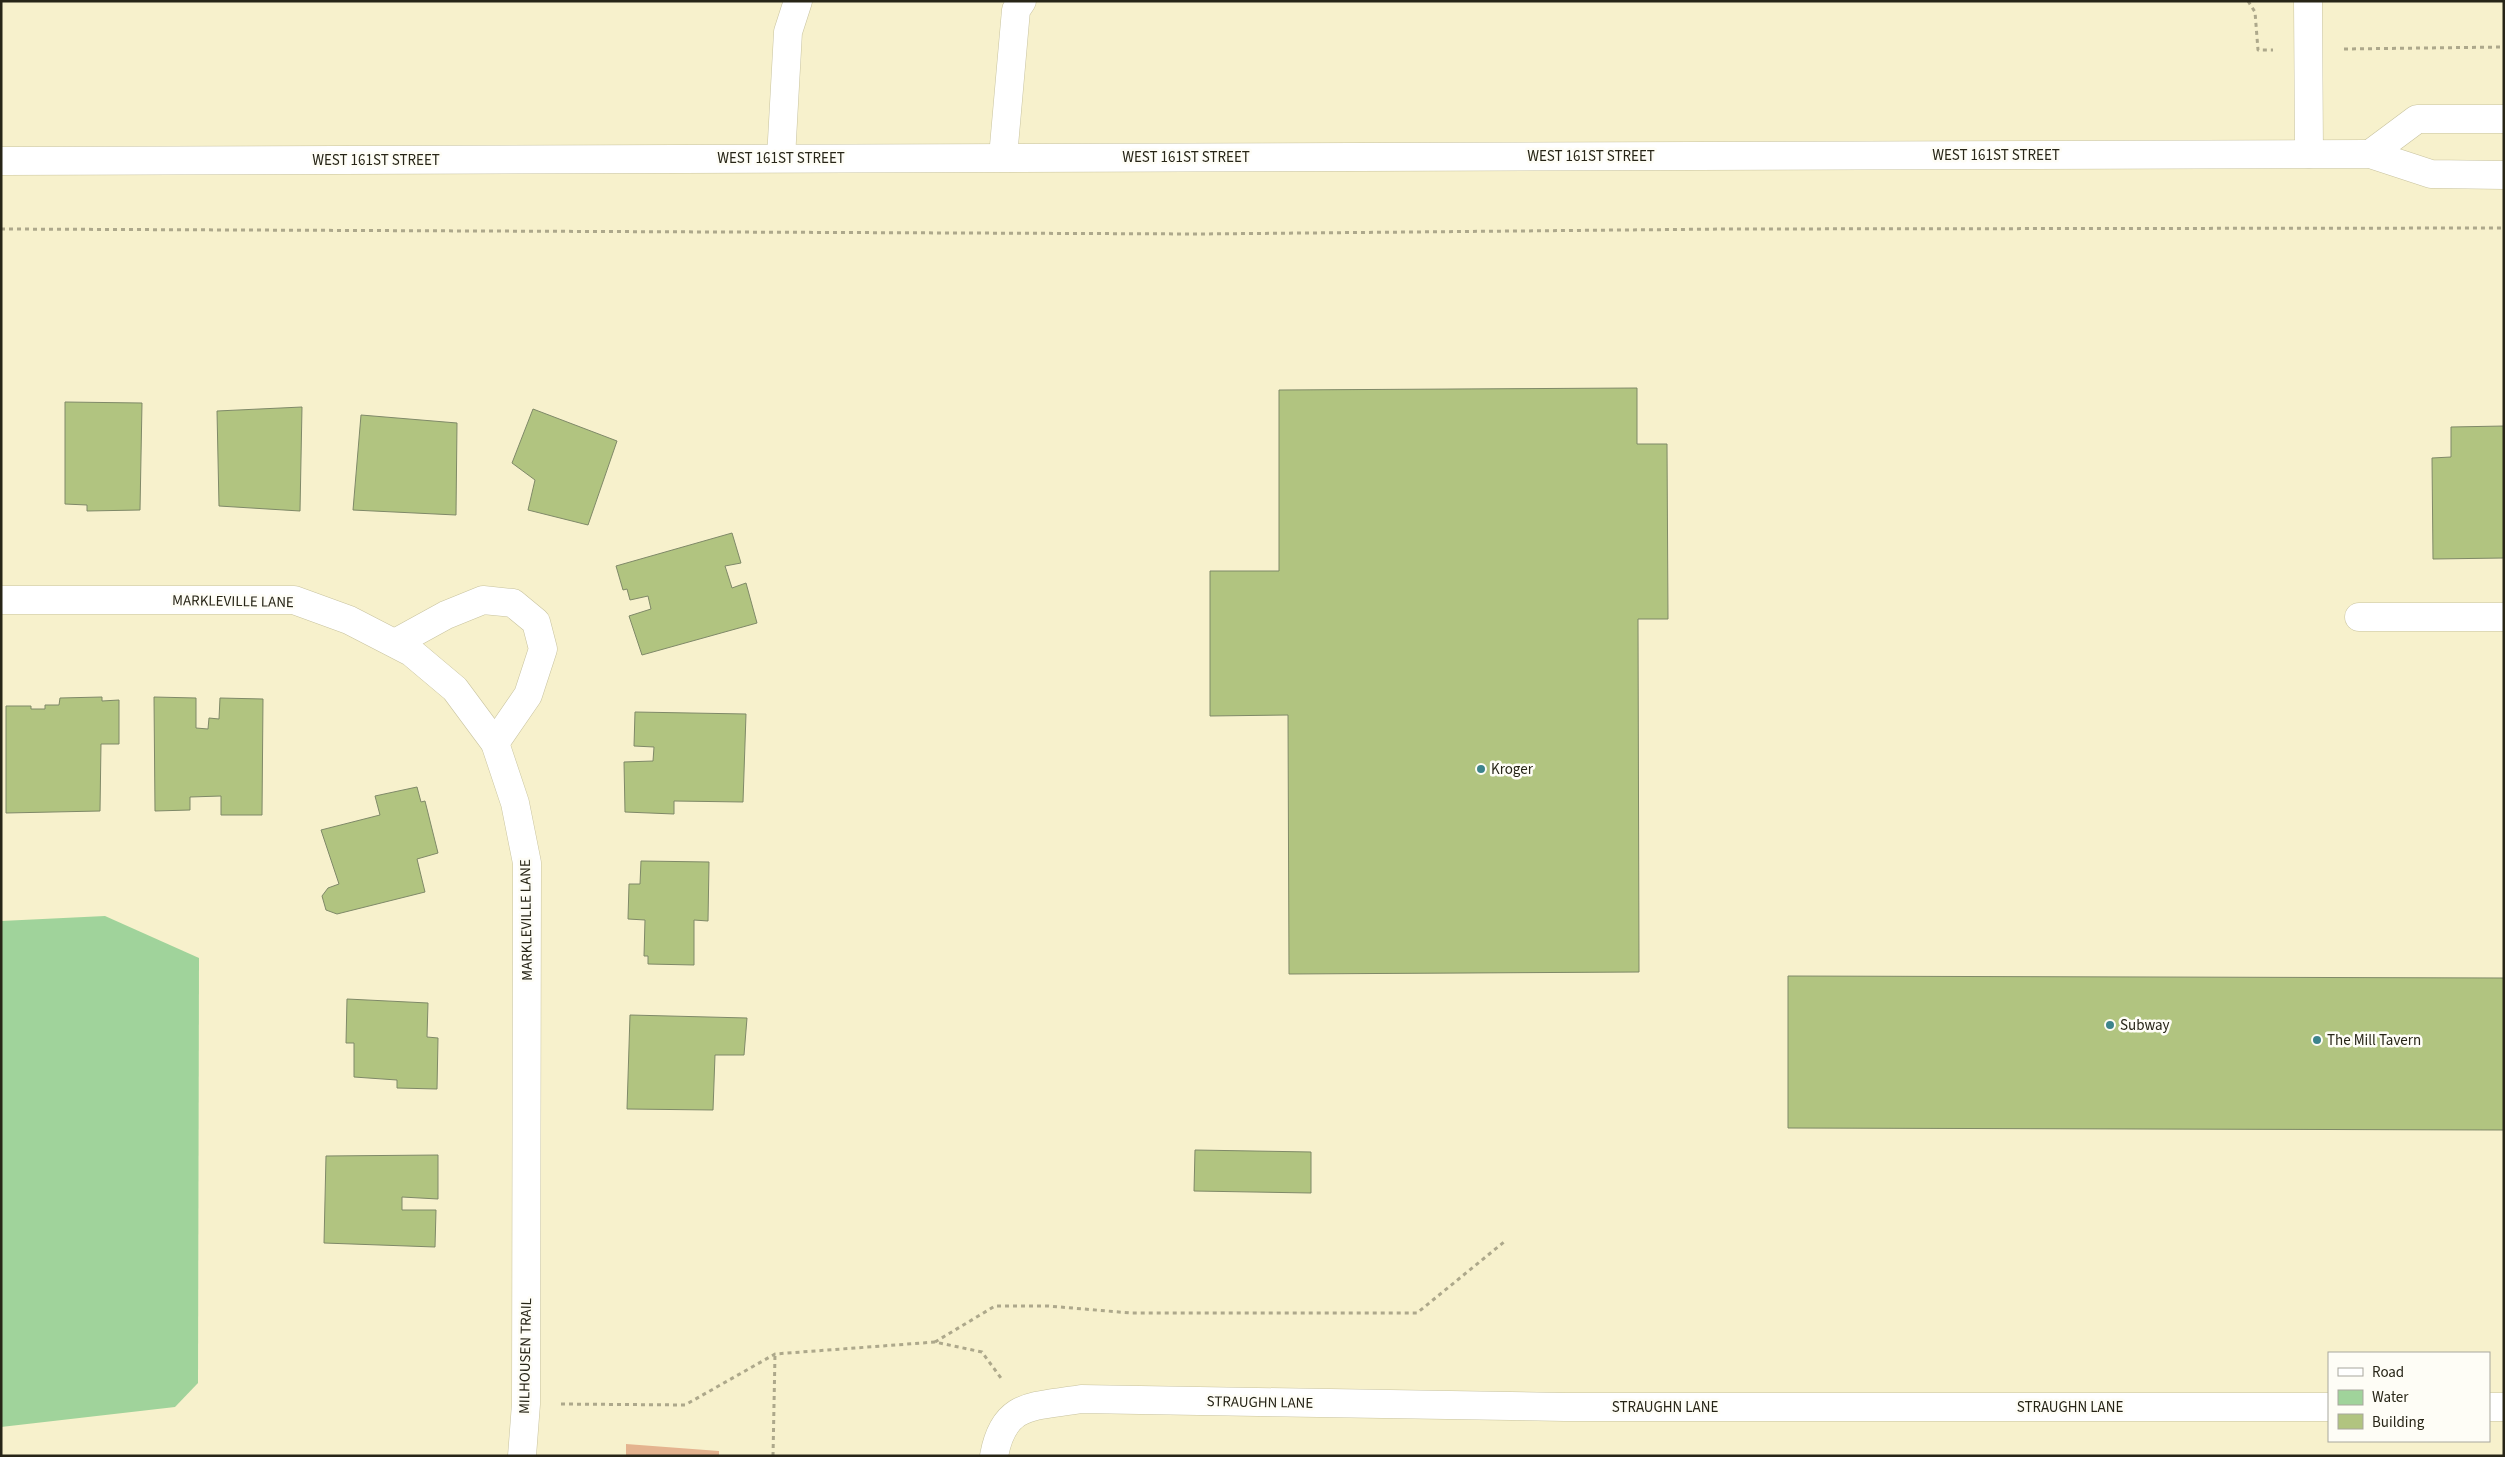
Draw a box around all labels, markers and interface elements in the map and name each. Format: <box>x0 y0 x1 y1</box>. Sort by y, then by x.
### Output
street label: WEST 161ST STREET <box>1932 145 2060 166</box>
street label: WEST 161ST STREET <box>1527 146 1655 167</box>
street label: WEST 161ST STREET <box>1122 147 1250 168</box>
street label: WEST 161ST STREET <box>717 148 845 169</box>
street label: WEST 161ST STREET <box>312 150 440 171</box>
street label: MARKLEVILLE LANE <box>172 590 294 613</box>
place label: Kroger <box>1491 759 1534 780</box>
marker: Kroger <box>1475 763 1487 775</box>
street label: MARKLEVILLE LANE <box>515 859 538 981</box>
place label: Subway <box>2120 1015 2170 1036</box>
marker: Subway <box>2104 1019 2116 1031</box>
place label: The Mill Tavern <box>2327 1030 2421 1051</box>
marker: The Mill Tavern <box>2311 1034 2323 1046</box>
street label: MILHOUSEN TRAIL <box>514 1298 537 1414</box>
legend <box>2328 1352 2490 1442</box>
text: Road <box>2372 1362 2404 1383</box>
text: Water <box>2372 1387 2409 1408</box>
street label: STRAUGHN LANE <box>1206 1391 1314 1414</box>
street label: STRAUGHN LANE <box>1612 1397 1718 1418</box>
street label: STRAUGHN LANE <box>2017 1397 2123 1418</box>
text: Building <box>2372 1412 2425 1433</box>

